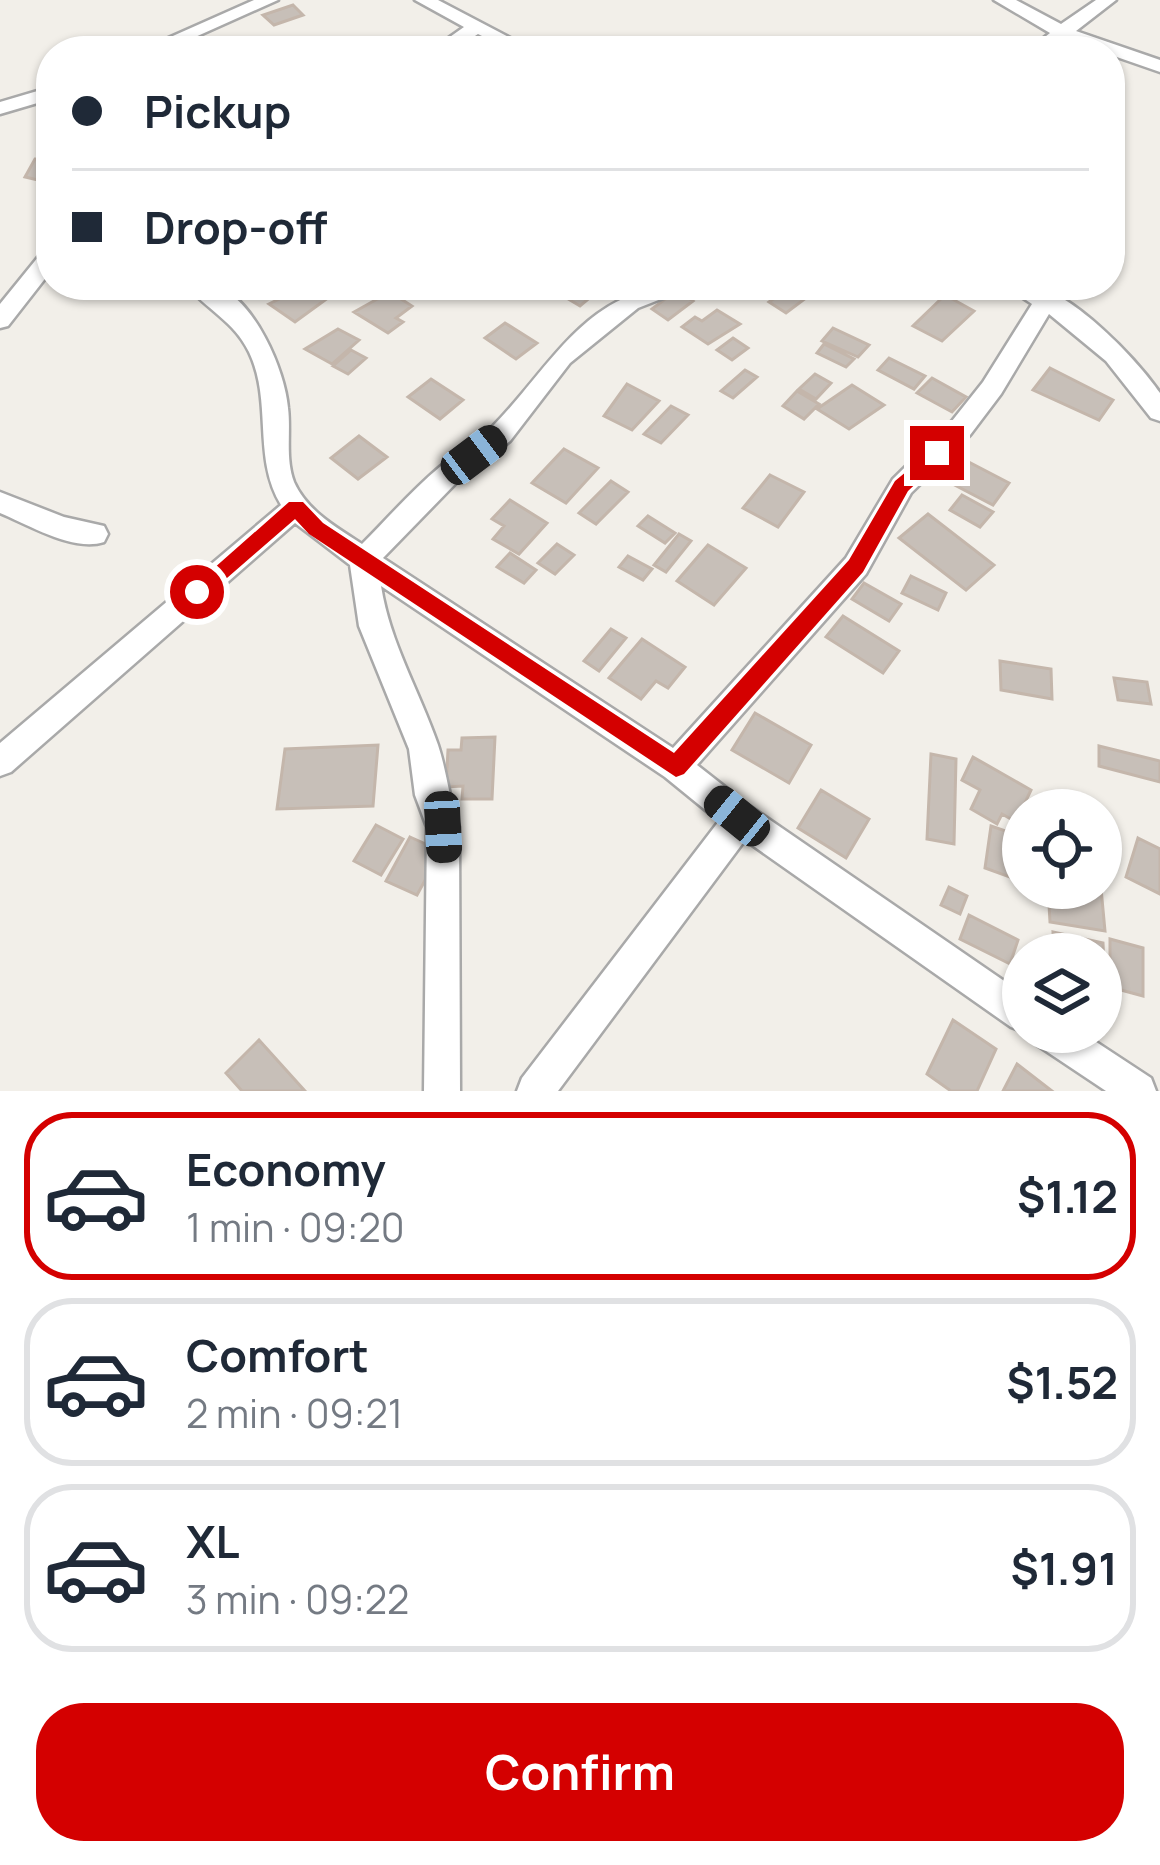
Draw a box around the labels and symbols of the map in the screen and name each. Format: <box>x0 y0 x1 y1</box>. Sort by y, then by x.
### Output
car <box>434 419 514 491</box>
route end <box>910 426 964 480</box>
route start <box>170 565 224 619</box>
car <box>698 779 776 853</box>
car <box>423 790 463 864</box>

